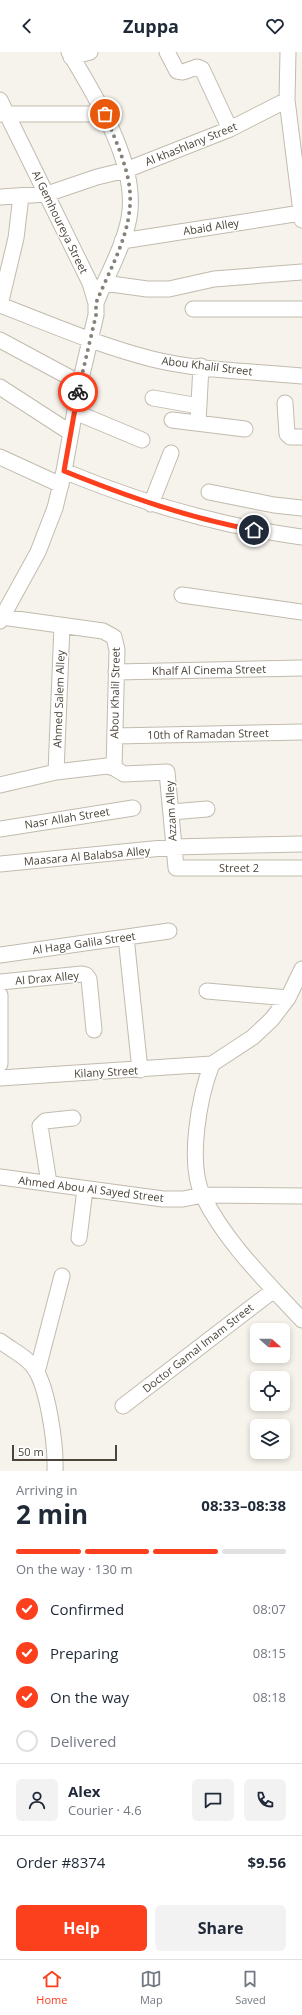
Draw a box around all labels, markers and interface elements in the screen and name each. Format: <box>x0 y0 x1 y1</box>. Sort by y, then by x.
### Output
text: Zuppa <box>123 14 179 38</box>
icon: back <box>16 15 38 37</box>
icon: heart <box>264 15 286 37</box>
pin <box>88 97 122 131</box>
icon: bag <box>94 103 116 125</box>
street label: Al khashlany Street <box>143 118 239 169</box>
street label: Al Gemhoureya Street <box>29 168 92 276</box>
street label: Abaid Alley <box>182 215 240 238</box>
street label: Abou Khalil Street <box>161 352 253 379</box>
courier <box>58 372 98 412</box>
icon: bike <box>67 381 89 403</box>
pin <box>237 513 271 547</box>
icon: home <box>243 519 265 541</box>
street label: Abou Khalil Street <box>106 647 123 739</box>
street label: Ahmed Salem Alley <box>49 649 68 748</box>
street label: Khalf Al Cinema Street <box>152 661 266 678</box>
street label: 10th of Ramadan Street <box>147 725 269 742</box>
street label: Azzam Alley <box>161 780 180 842</box>
street label: Nasr Allah Street <box>23 803 111 832</box>
street label: Maasara Al Balabsa Alley <box>23 842 151 868</box>
street label: Street 2 <box>219 860 259 875</box>
street label: Al Haga Galila Street <box>31 928 136 957</box>
street label: Al Drax Alley <box>14 967 80 988</box>
street label: Kilany Street <box>74 1062 139 1081</box>
street label: Ahmed Abou Al Sayed Street <box>18 1172 165 1205</box>
street label: Doctor Gamal Imam Street <box>139 1299 256 1396</box>
north arrow <box>250 1323 290 1363</box>
map controls <box>250 1323 290 1459</box>
button: locate <box>250 1371 290 1411</box>
button: layers <box>250 1419 290 1459</box>
scale bar <box>12 1443 117 1462</box>
text: 50 m <box>18 1444 44 1459</box>
text: Arriving in <box>16 1481 78 1499</box>
text: 08:33–08:38 <box>201 1495 286 1515</box>
text: 2 min <box>16 1496 88 1532</box>
text: On the way · 130 m <box>16 1560 132 1578</box>
icon: check <box>16 1598 38 1620</box>
text: Confirmed <box>50 1599 124 1619</box>
text: 08:07 <box>253 1600 286 1618</box>
icon: check <box>16 1642 38 1664</box>
text: Preparing <box>50 1643 118 1663</box>
text: 08:15 <box>253 1644 286 1662</box>
icon: check <box>16 1686 38 1708</box>
text: On the way <box>50 1687 129 1707</box>
text: 08:18 <box>253 1688 286 1706</box>
text: Delivered <box>50 1731 117 1751</box>
button: person <box>16 1779 58 1821</box>
button: chat <box>192 1779 234 1821</box>
button: phone <box>244 1779 286 1821</box>
text: Alex <box>68 1781 100 1801</box>
text: Courier · 4.6 <box>68 1801 142 1819</box>
text: Order #8374 <box>16 1852 105 1872</box>
text: $9.56 <box>247 1852 286 1872</box>
button: Help <box>16 1905 147 1951</box>
button: Share <box>155 1905 286 1951</box>
tab: Home <box>36 1968 67 2007</box>
tab: Map <box>140 1968 163 2007</box>
tab: Saved <box>235 1968 266 2007</box>

